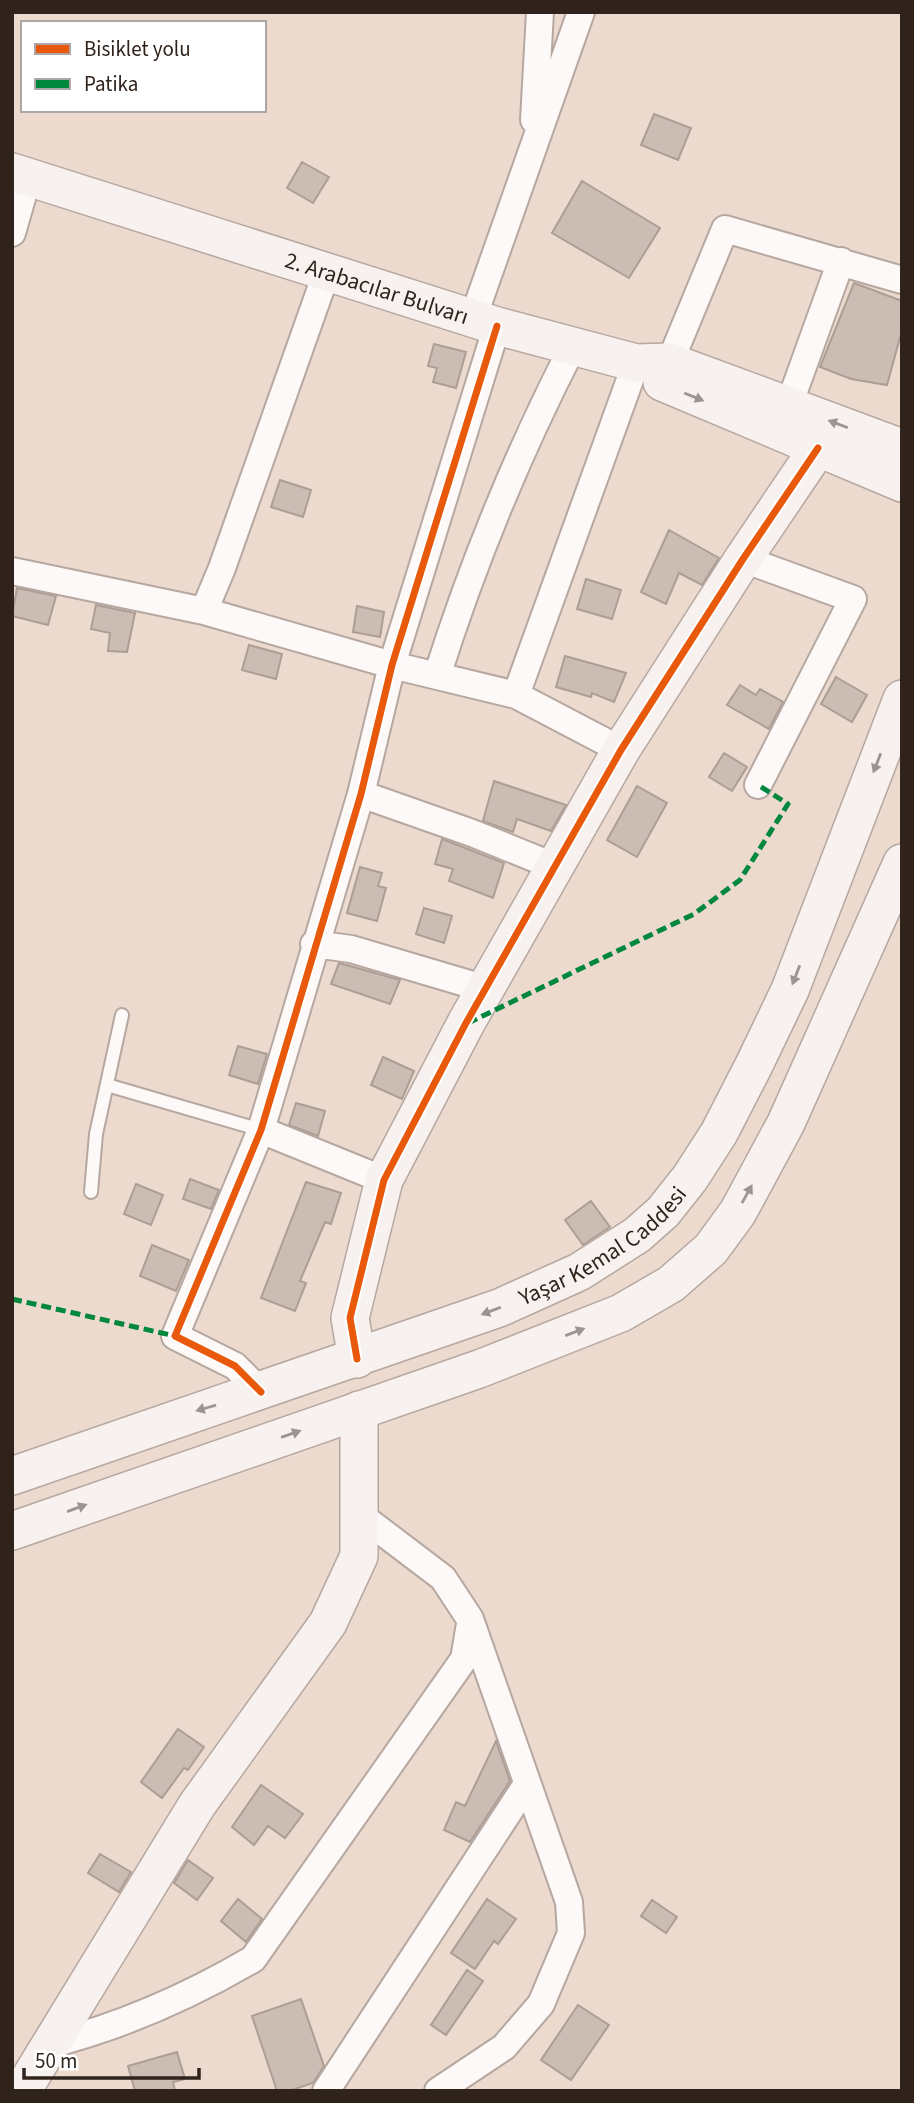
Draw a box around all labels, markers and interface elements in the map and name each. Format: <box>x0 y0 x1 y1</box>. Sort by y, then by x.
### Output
legend <box>21 21 266 112</box>
text: Bisiklet yolu <box>84 34 191 64</box>
text: Patika <box>84 69 138 99</box>
street label: 2. Arabacılar Bulvarı <box>281 244 473 333</box>
one-way arrow <box>683 392 704 403</box>
one-way arrow <box>827 418 848 429</box>
one-way arrow <box>872 752 883 773</box>
one-way arrow <box>790 965 801 986</box>
street label: Yaşar Kemal Caddesi <box>513 1179 695 1314</box>
one-way arrow <box>742 1184 753 1204</box>
one-way arrow <box>480 1306 501 1317</box>
one-way arrow <box>564 1326 585 1337</box>
one-way arrow <box>195 1404 216 1414</box>
one-way arrow <box>281 1428 302 1439</box>
one-way arrow <box>66 1503 87 1514</box>
scale bar <box>24 2036 200 2080</box>
text: 50 m <box>35 2046 77 2076</box>

